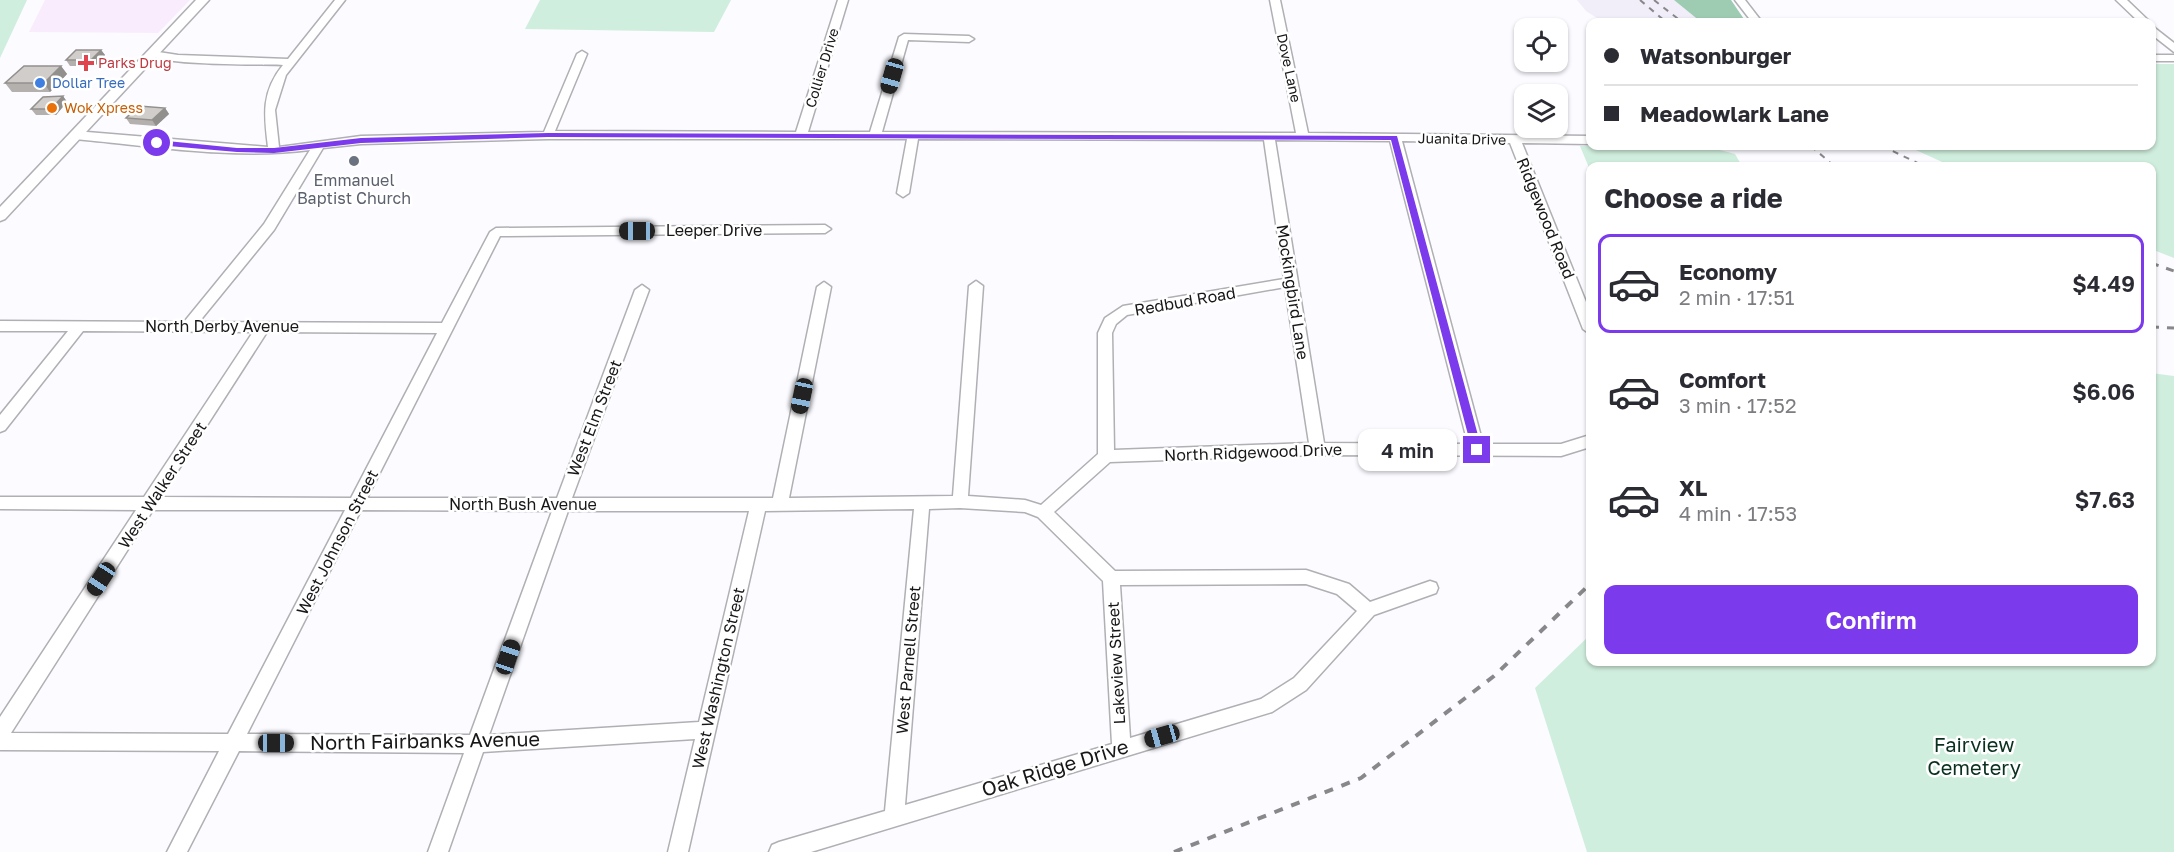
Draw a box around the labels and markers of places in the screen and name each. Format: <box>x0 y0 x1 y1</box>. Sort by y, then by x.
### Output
place label: Parks Drug <box>98 54 172 71</box>
marker: Parks Drug <box>79 56 93 70</box>
place label: Dollar Tree <box>52 74 125 91</box>
marker: Dollar Tree <box>33 76 47 90</box>
place label: Wok Xpress <box>64 99 143 116</box>
marker: Wok Xpress <box>45 101 59 115</box>
marker: Emmanuel Baptist Church <box>347 154 361 168</box>
place label: Emmanuel Baptist Church <box>297 170 411 208</box>

